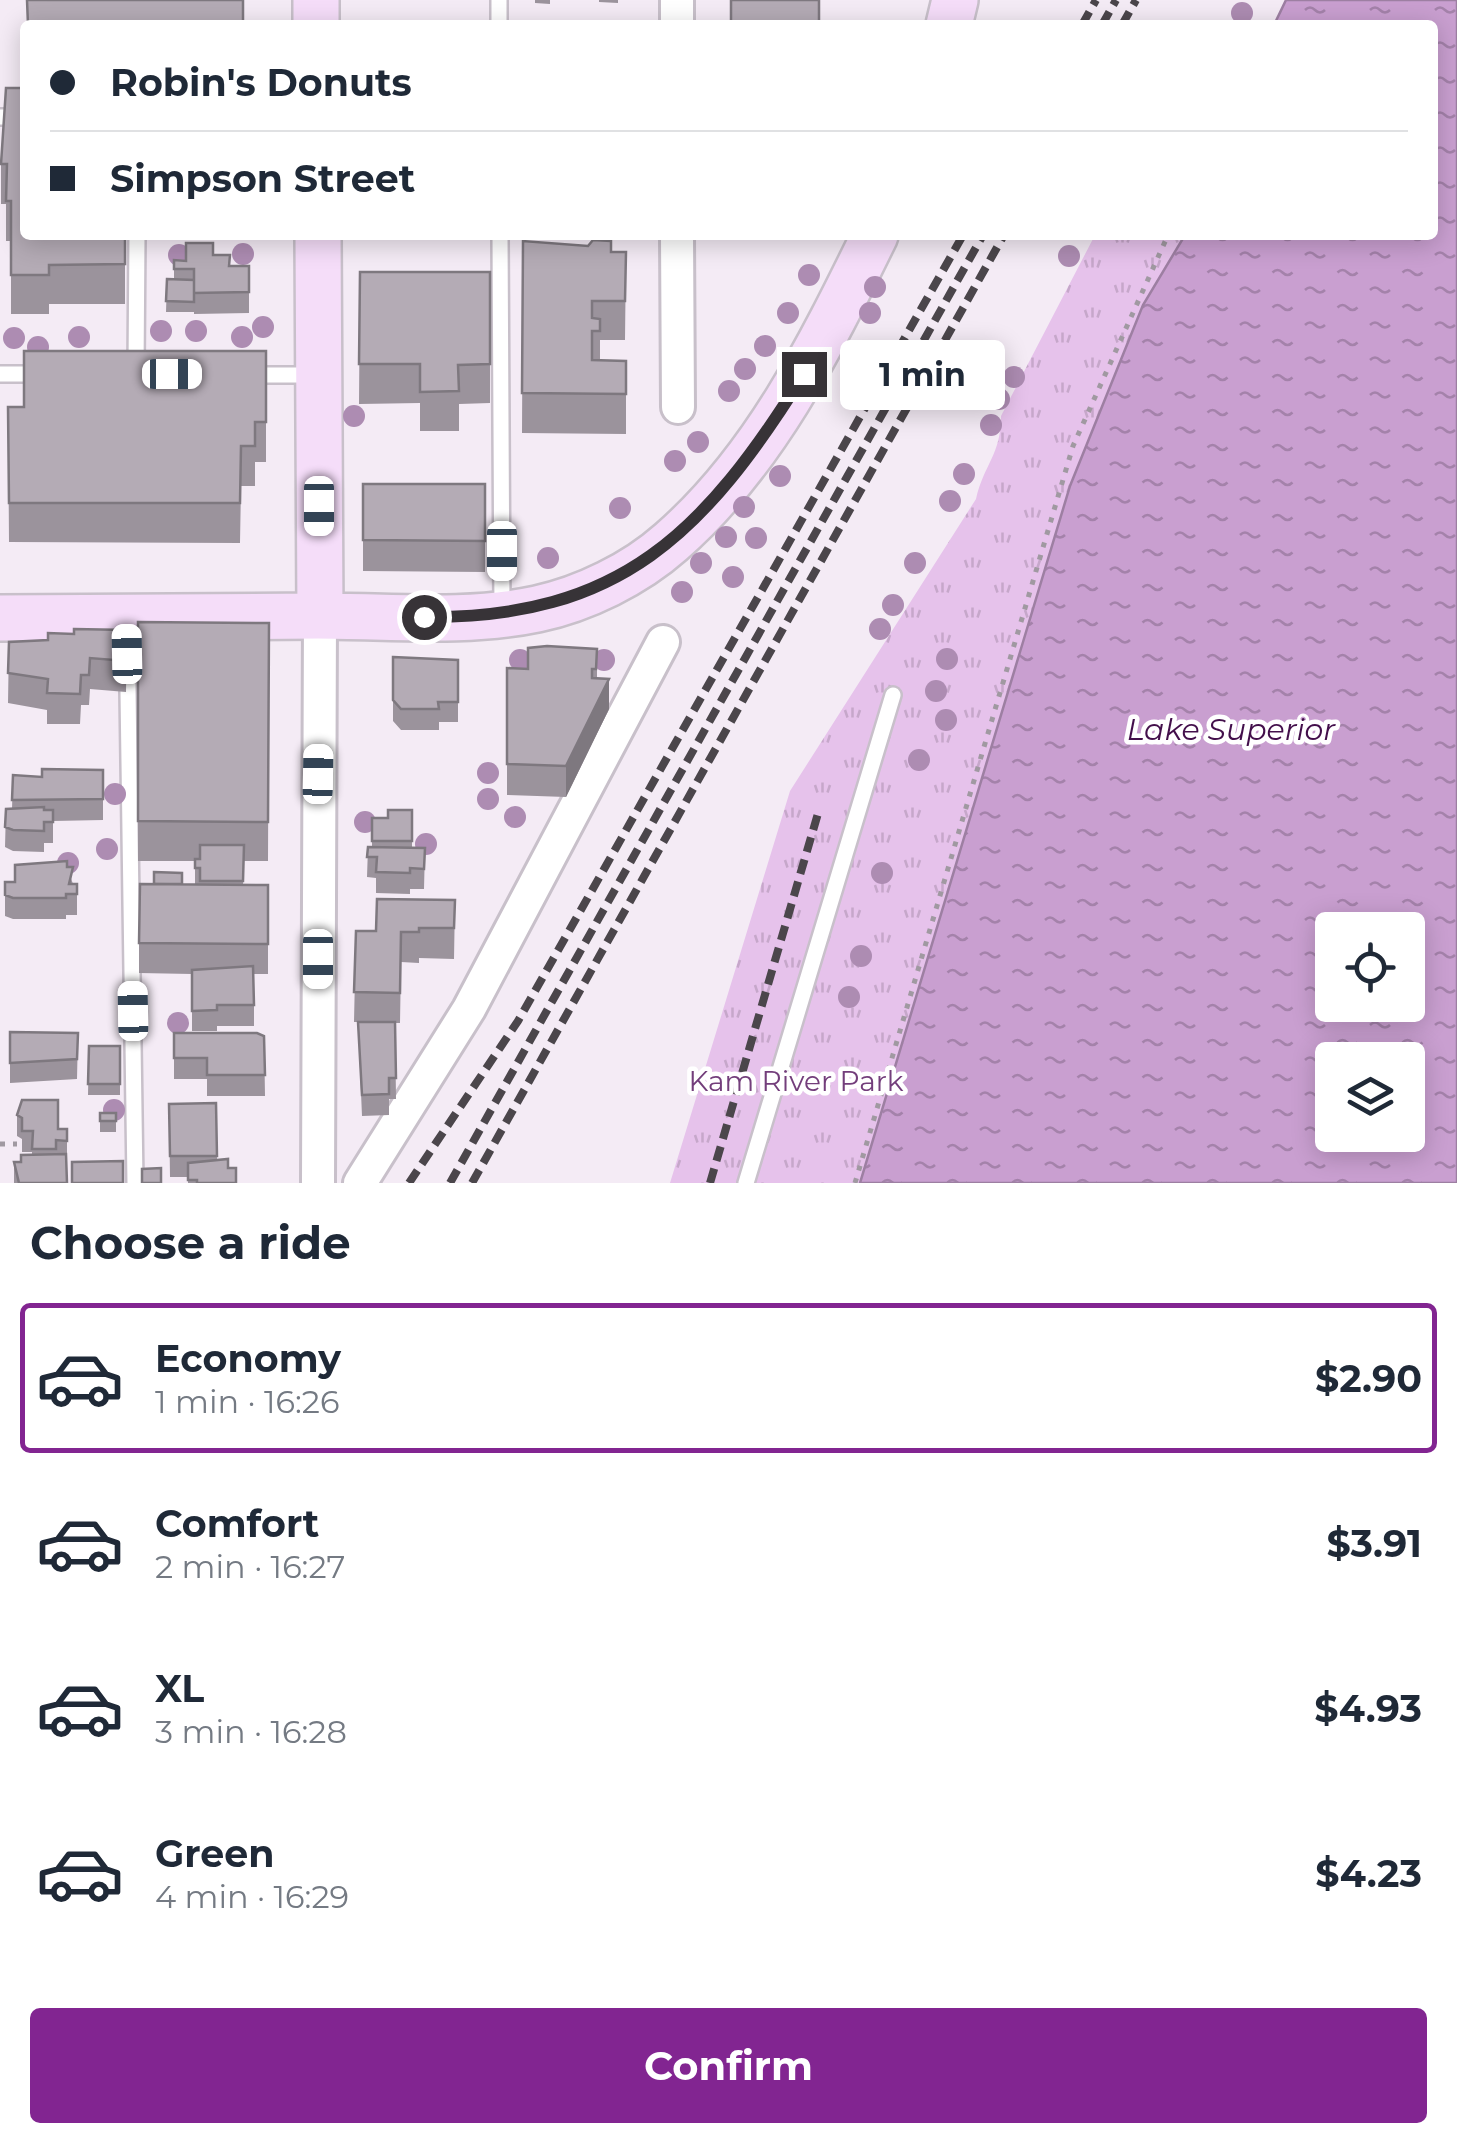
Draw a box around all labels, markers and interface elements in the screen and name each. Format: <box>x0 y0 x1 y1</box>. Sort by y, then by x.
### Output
text: Robin's Donuts <box>110 59 412 106</box>
text: Simpson Street <box>110 155 415 202</box>
callout: 1 min <box>839 339 1004 409</box>
route end <box>782 352 827 397</box>
text: 1 min <box>879 355 966 394</box>
car <box>142 359 202 389</box>
car <box>304 476 334 536</box>
car <box>487 521 517 581</box>
route start <box>402 595 447 640</box>
car <box>111 624 143 684</box>
water label: Lake Superior <box>1127 711 1336 748</box>
car <box>302 744 334 804</box>
map controls <box>1315 912 1425 1152</box>
button: locate <box>1315 912 1425 1022</box>
car <box>303 929 333 989</box>
car <box>117 981 149 1041</box>
button: layers <box>1315 1042 1425 1152</box>
park label: Kam River Park <box>688 1064 904 1098</box>
text: Choose a ride <box>30 1215 351 1270</box>
icon: car <box>35 1333 125 1423</box>
text: Economy <box>155 1335 341 1382</box>
text: $2.90 <box>1315 1355 1422 1402</box>
text: 1 min · 16:26 <box>155 1382 339 1421</box>
icon: car <box>35 1498 125 1588</box>
text: Comfort <box>155 1500 319 1547</box>
text: $3.91 <box>1326 1520 1422 1567</box>
text: 2 min · 16:27 <box>155 1547 345 1586</box>
icon: car <box>35 1663 125 1753</box>
text: XL <box>155 1665 204 1712</box>
text: $4.93 <box>1314 1685 1422 1732</box>
text: 3 min · 16:28 <box>155 1712 347 1751</box>
icon: car <box>35 1828 125 1918</box>
text: Green <box>155 1830 275 1877</box>
text: $4.23 <box>1315 1850 1422 1897</box>
text: 4 min · 16:29 <box>155 1877 349 1916</box>
button: Confirm <box>30 2008 1427 2123</box>

